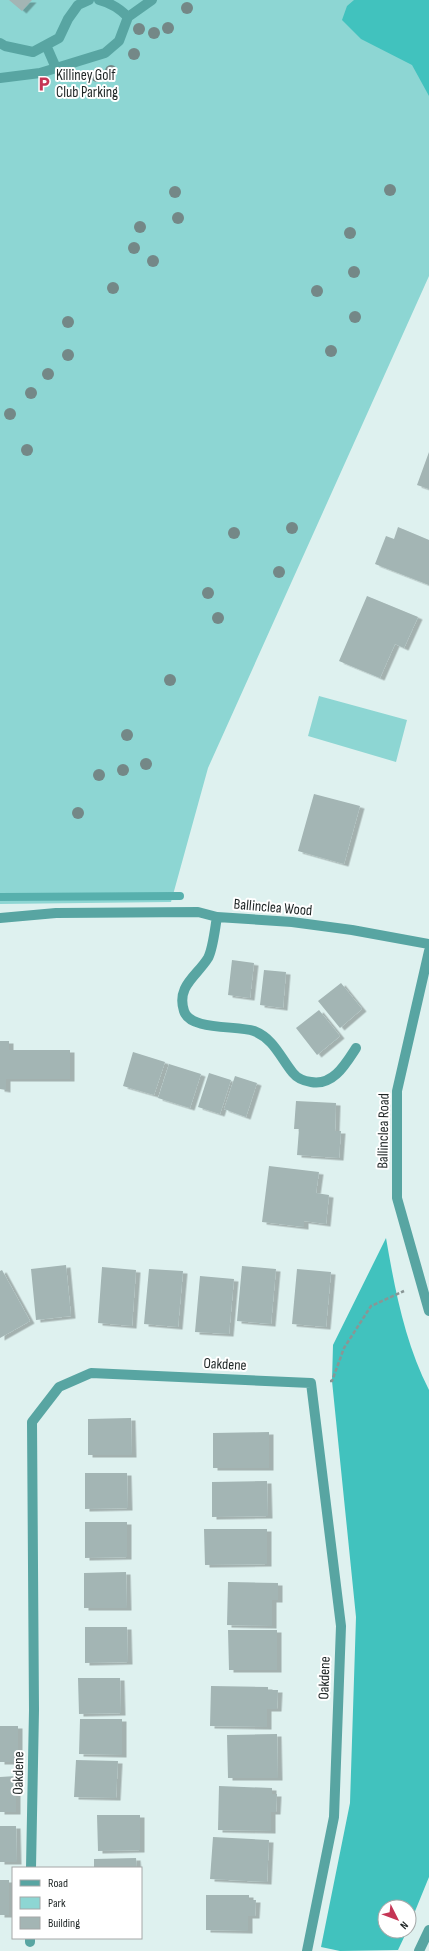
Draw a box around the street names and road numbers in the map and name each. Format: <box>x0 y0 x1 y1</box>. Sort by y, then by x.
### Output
street label: Ballinclea Wood <box>233 895 313 920</box>
street label: Ballinclea Road <box>373 1093 394 1169</box>
street label: Oakdene <box>203 1354 247 1375</box>
street label: Oakdene <box>314 1656 335 1700</box>
street label: Oakdene <box>9 1751 28 1795</box>

